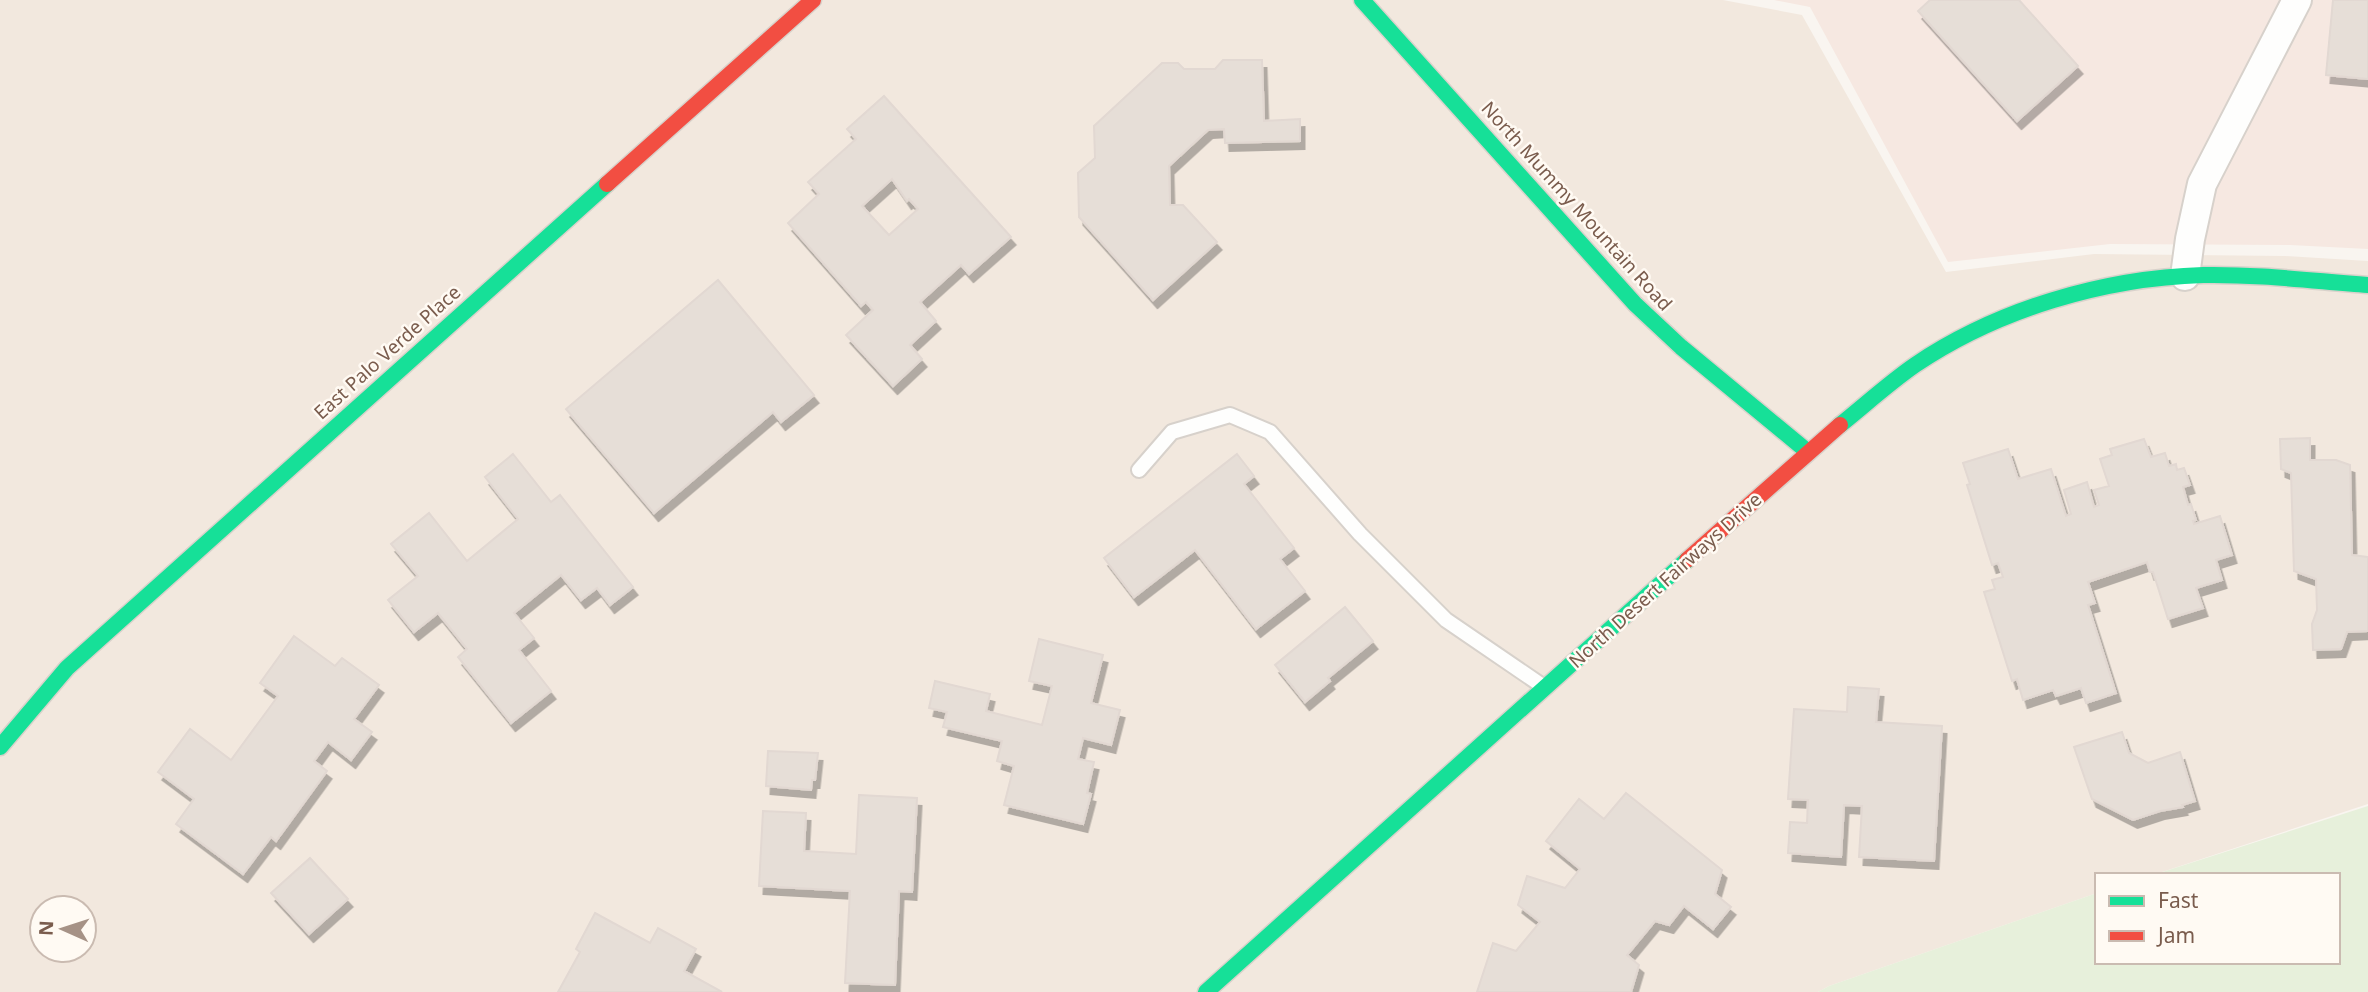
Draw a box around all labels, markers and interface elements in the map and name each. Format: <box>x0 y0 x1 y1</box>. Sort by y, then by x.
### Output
street label: North Mummy Mountain Road <box>1476 96 1678 316</box>
street label: East Palo Verde Place <box>308 279 466 425</box>
street label: North Desert Fairways Drive <box>1563 486 1767 674</box>
legend <box>2095 873 2340 964</box>
text: Fast <box>2158 886 2199 914</box>
north arrow <box>28 894 98 964</box>
text: N <box>33 920 59 937</box>
text: Jam <box>2156 921 2195 949</box>

